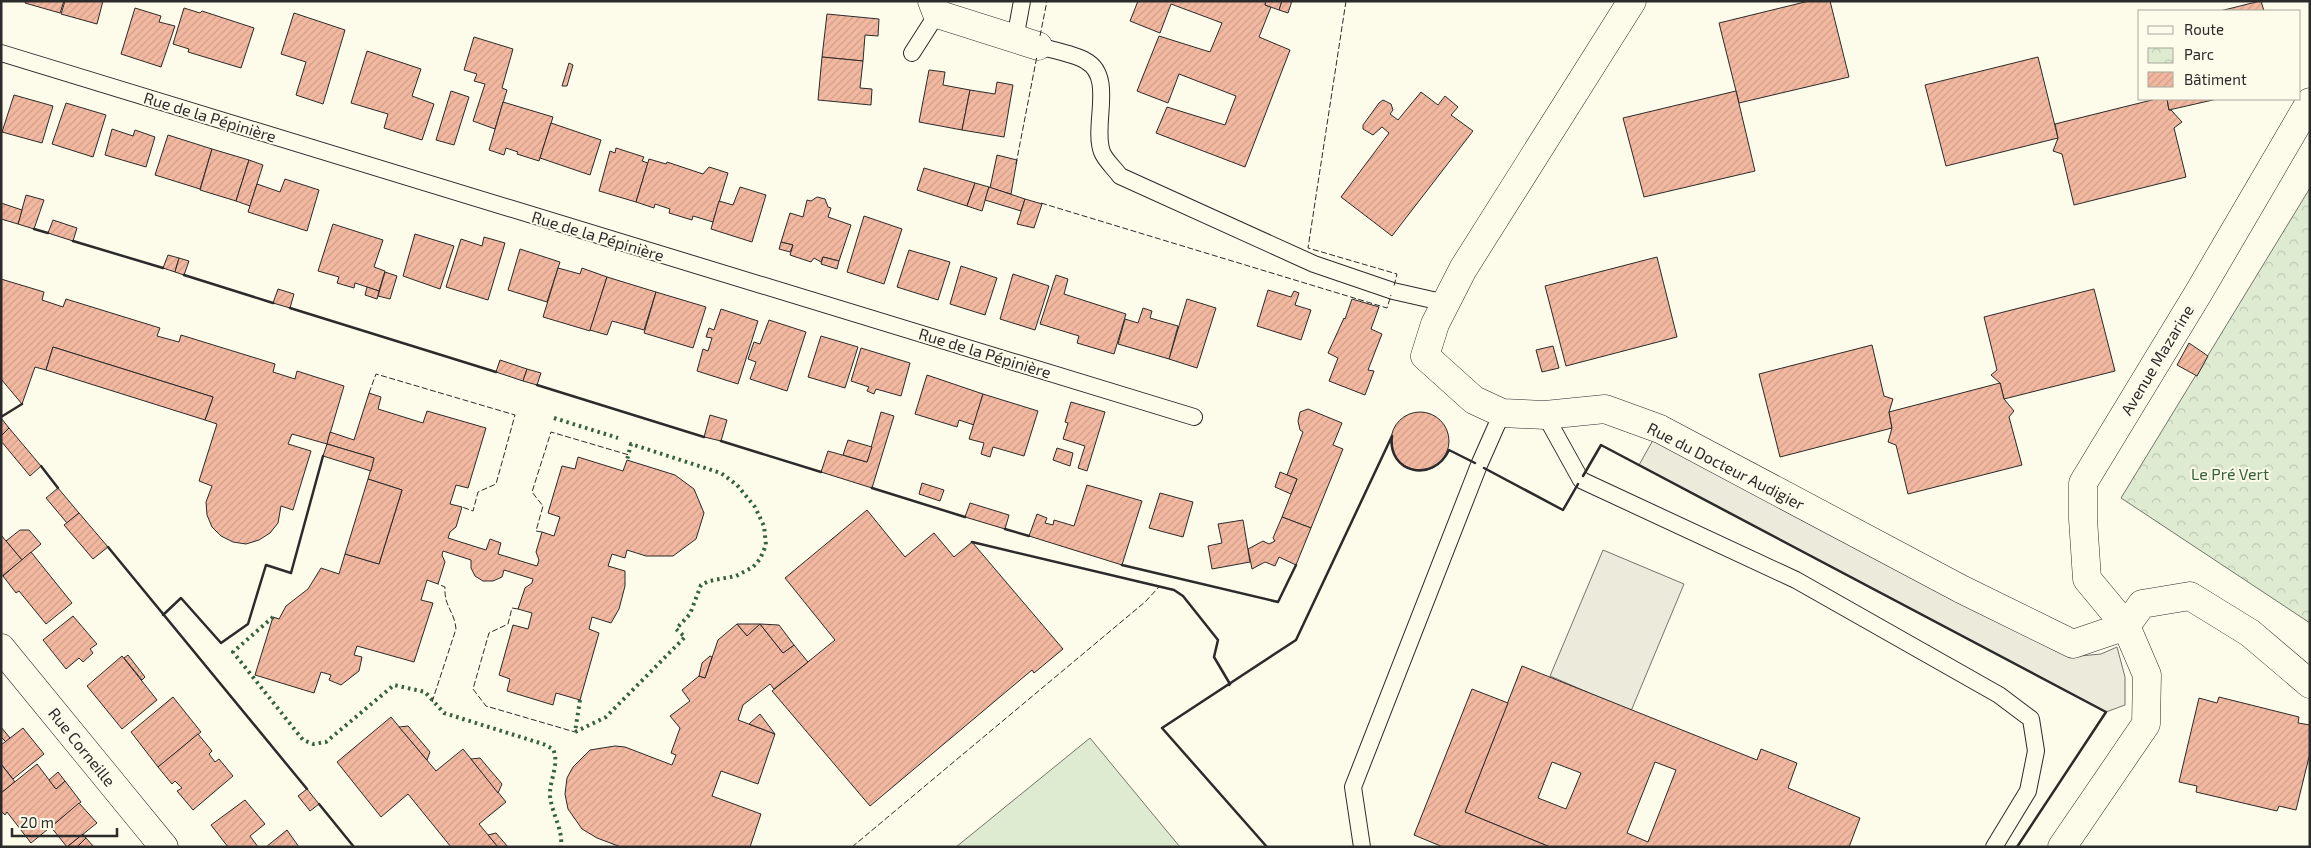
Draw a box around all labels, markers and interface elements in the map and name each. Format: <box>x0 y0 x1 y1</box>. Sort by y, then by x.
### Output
legend <box>2138 10 2301 100</box>
text: Route <box>2184 20 2224 38</box>
text: Parc <box>2184 45 2214 63</box>
text: Bâtiment <box>2184 70 2247 88</box>
street label: Rue de la Pépinière <box>142 87 279 146</box>
street label: Rue de la Pépinière <box>530 206 667 265</box>
street label: Avenue Mazarine <box>2116 301 2197 418</box>
street label: Rue de la Pépinière <box>917 323 1054 382</box>
street label: Rue du Docteur Audigier <box>1645 418 1808 514</box>
park label: Le Pré Vert <box>2191 464 2269 483</box>
street label: Rue Corneille <box>45 704 120 790</box>
scale bar <box>12 806 118 838</box>
text: 20 m <box>20 813 54 831</box>

